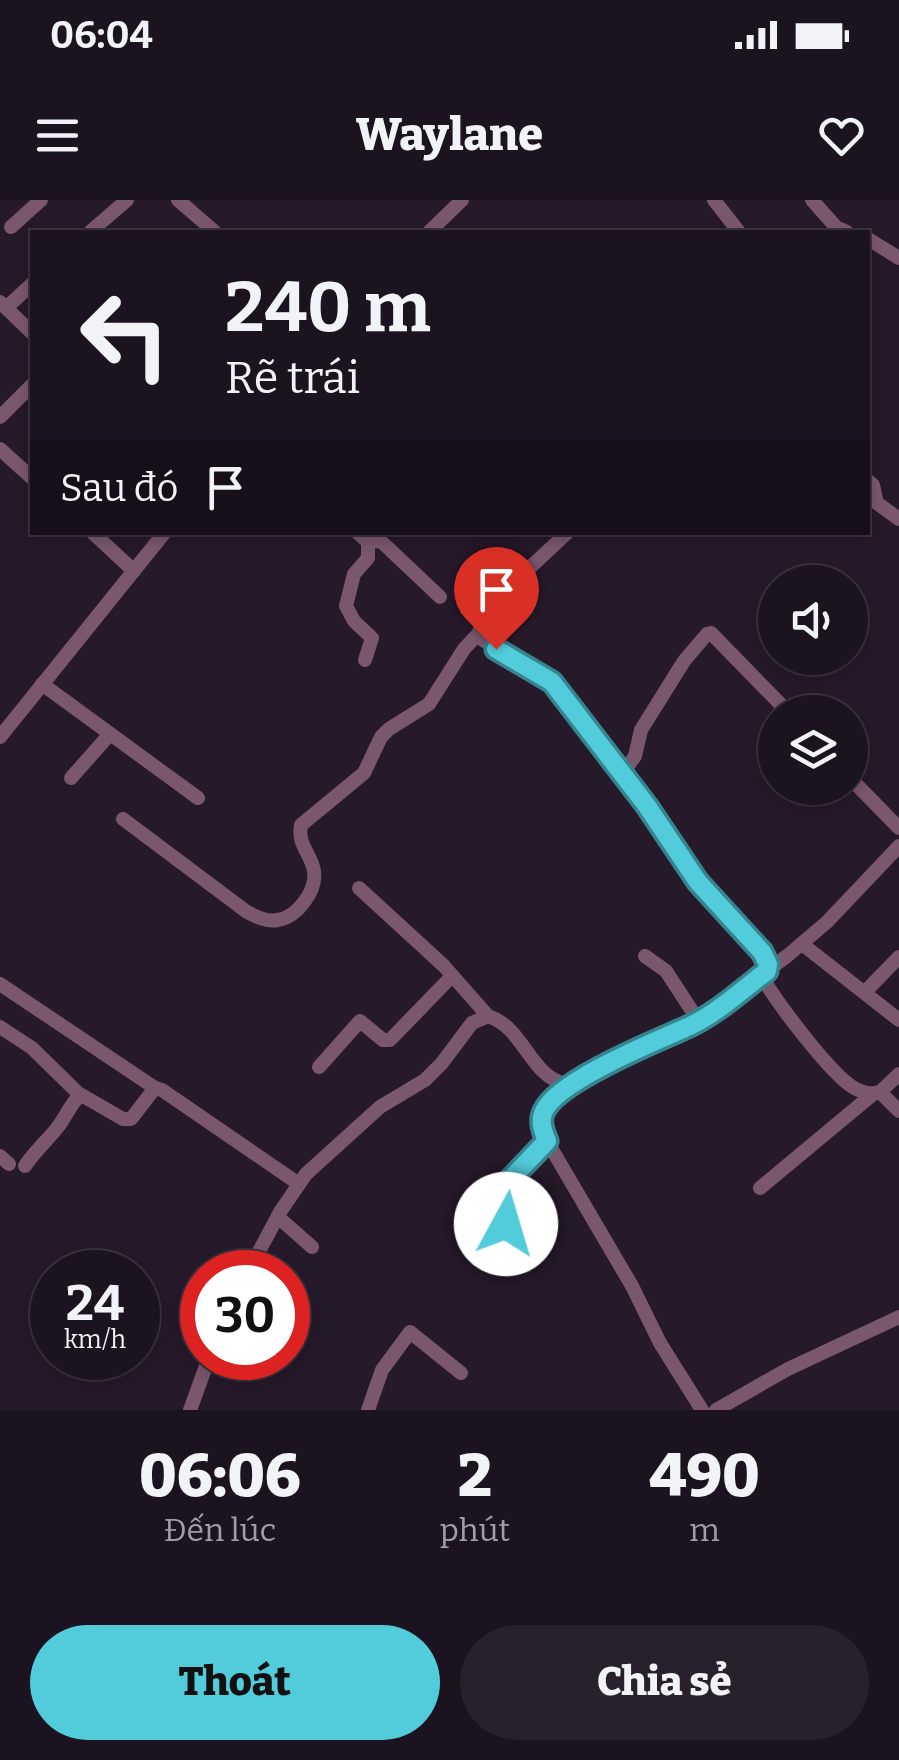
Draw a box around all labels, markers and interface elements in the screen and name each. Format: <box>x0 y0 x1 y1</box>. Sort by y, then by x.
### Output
text: 06:04 <box>50 12 153 58</box>
icon: menu <box>30 108 85 163</box>
text: Waylane <box>356 108 543 162</box>
icon: heart <box>814 108 869 163</box>
text: 240 m <box>225 266 431 350</box>
icon: left <box>60 270 190 400</box>
text: Rẽ trái <box>225 351 360 405</box>
icon: arrive <box>198 460 253 515</box>
text: Sau đó <box>60 465 178 511</box>
pin <box>454 547 539 650</box>
icon: arrive <box>469 562 524 617</box>
map controls <box>758 565 868 805</box>
button: sound <box>758 565 868 675</box>
button: layers <box>758 695 868 805</box>
position arrow <box>454 1172 558 1276</box>
speed limit sign: 30 <box>180 1250 310 1380</box>
text: 24 <box>66 1273 124 1333</box>
text: km/h <box>64 1325 126 1355</box>
text: 06:06 <box>139 1440 301 1512</box>
text: 2 <box>458 1440 492 1512</box>
text: 490 <box>649 1440 760 1512</box>
text: Đến lúc <box>164 1511 276 1549</box>
text: phút <box>440 1511 510 1549</box>
text: m <box>689 1511 720 1549</box>
button: Thoát <box>30 1625 440 1740</box>
button: Chia sẻ <box>460 1625 869 1740</box>

